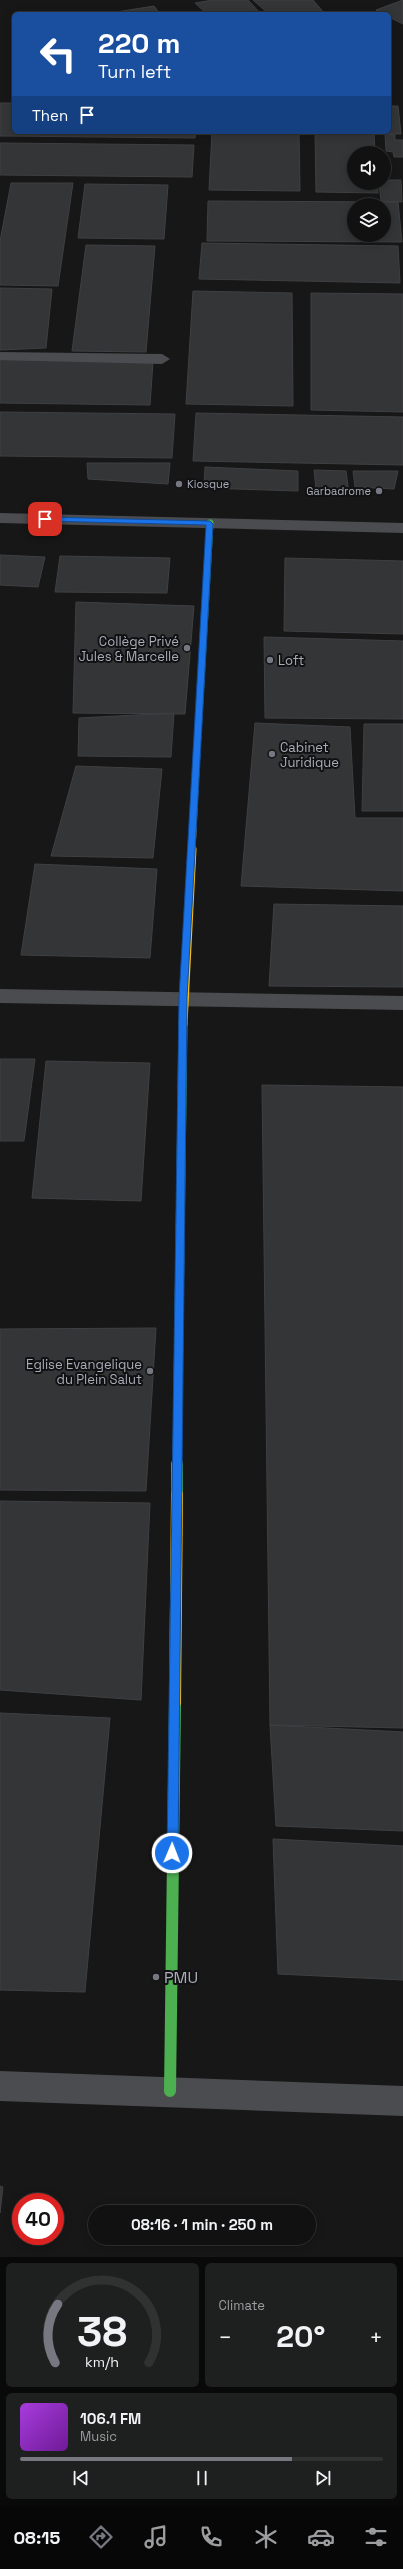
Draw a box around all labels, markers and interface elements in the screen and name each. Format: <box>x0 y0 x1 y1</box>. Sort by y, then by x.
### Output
text: 220 m <box>98 25 180 61</box>
icon: left <box>32 28 84 80</box>
text: Turn left <box>98 60 171 83</box>
icon: arrive <box>76 104 98 126</box>
text: Then <box>32 106 68 125</box>
map controls <box>347 146 391 242</box>
button: sound <box>347 146 391 190</box>
button: layers <box>347 198 391 242</box>
place label: Kiosque <box>187 477 229 491</box>
marker: Kiosque <box>174 479 184 489</box>
place label: Garbadrome <box>306 484 371 498</box>
marker: Garbadrome <box>374 486 384 496</box>
pin <box>28 502 62 536</box>
icon: arrive <box>34 508 56 530</box>
place label: Collège Privé Jules & Marcelle <box>78 633 179 665</box>
marker: Collège Privé Jules & Marcelle <box>182 643 192 653</box>
place label: Loft <box>278 652 304 669</box>
marker: Loft <box>265 655 275 665</box>
place label: Cabinet Juridique <box>280 739 339 771</box>
marker: Cabinet Juridique <box>267 749 277 759</box>
place label: Eglise Evangelique du Plein Salut <box>26 1356 142 1388</box>
marker: Eglise Evangelique du Plein Salut <box>145 1366 155 1376</box>
position arrow <box>151 1832 193 1874</box>
place label: PMU <box>164 1967 198 1988</box>
marker: PMU <box>151 1972 161 1982</box>
speed limit sign: 40 <box>12 2193 64 2245</box>
text: 08:16 · 1 min · 250 m <box>131 2215 273 2234</box>
text: Climate <box>219 2297 265 2314</box>
text: 38 <box>77 2305 127 2358</box>
text: 20° <box>276 2317 325 2356</box>
text: − <box>219 2323 232 2351</box>
text: + <box>369 2323 383 2351</box>
text: km/h <box>85 2353 119 2371</box>
text: 106.1 FM <box>80 2409 141 2428</box>
text: Music <box>80 2428 117 2445</box>
icon: previous <box>70 2467 92 2489</box>
icon: pause <box>191 2467 213 2489</box>
icon: next <box>312 2467 334 2489</box>
icon: directions <box>87 2523 115 2551</box>
icon: music <box>142 2523 170 2551</box>
icon: phone <box>197 2523 225 2551</box>
icon: climate <box>252 2523 280 2551</box>
icon: car <box>307 2523 335 2551</box>
icon: filters <box>362 2523 390 2551</box>
text: 08:15 <box>13 2526 60 2549</box>

